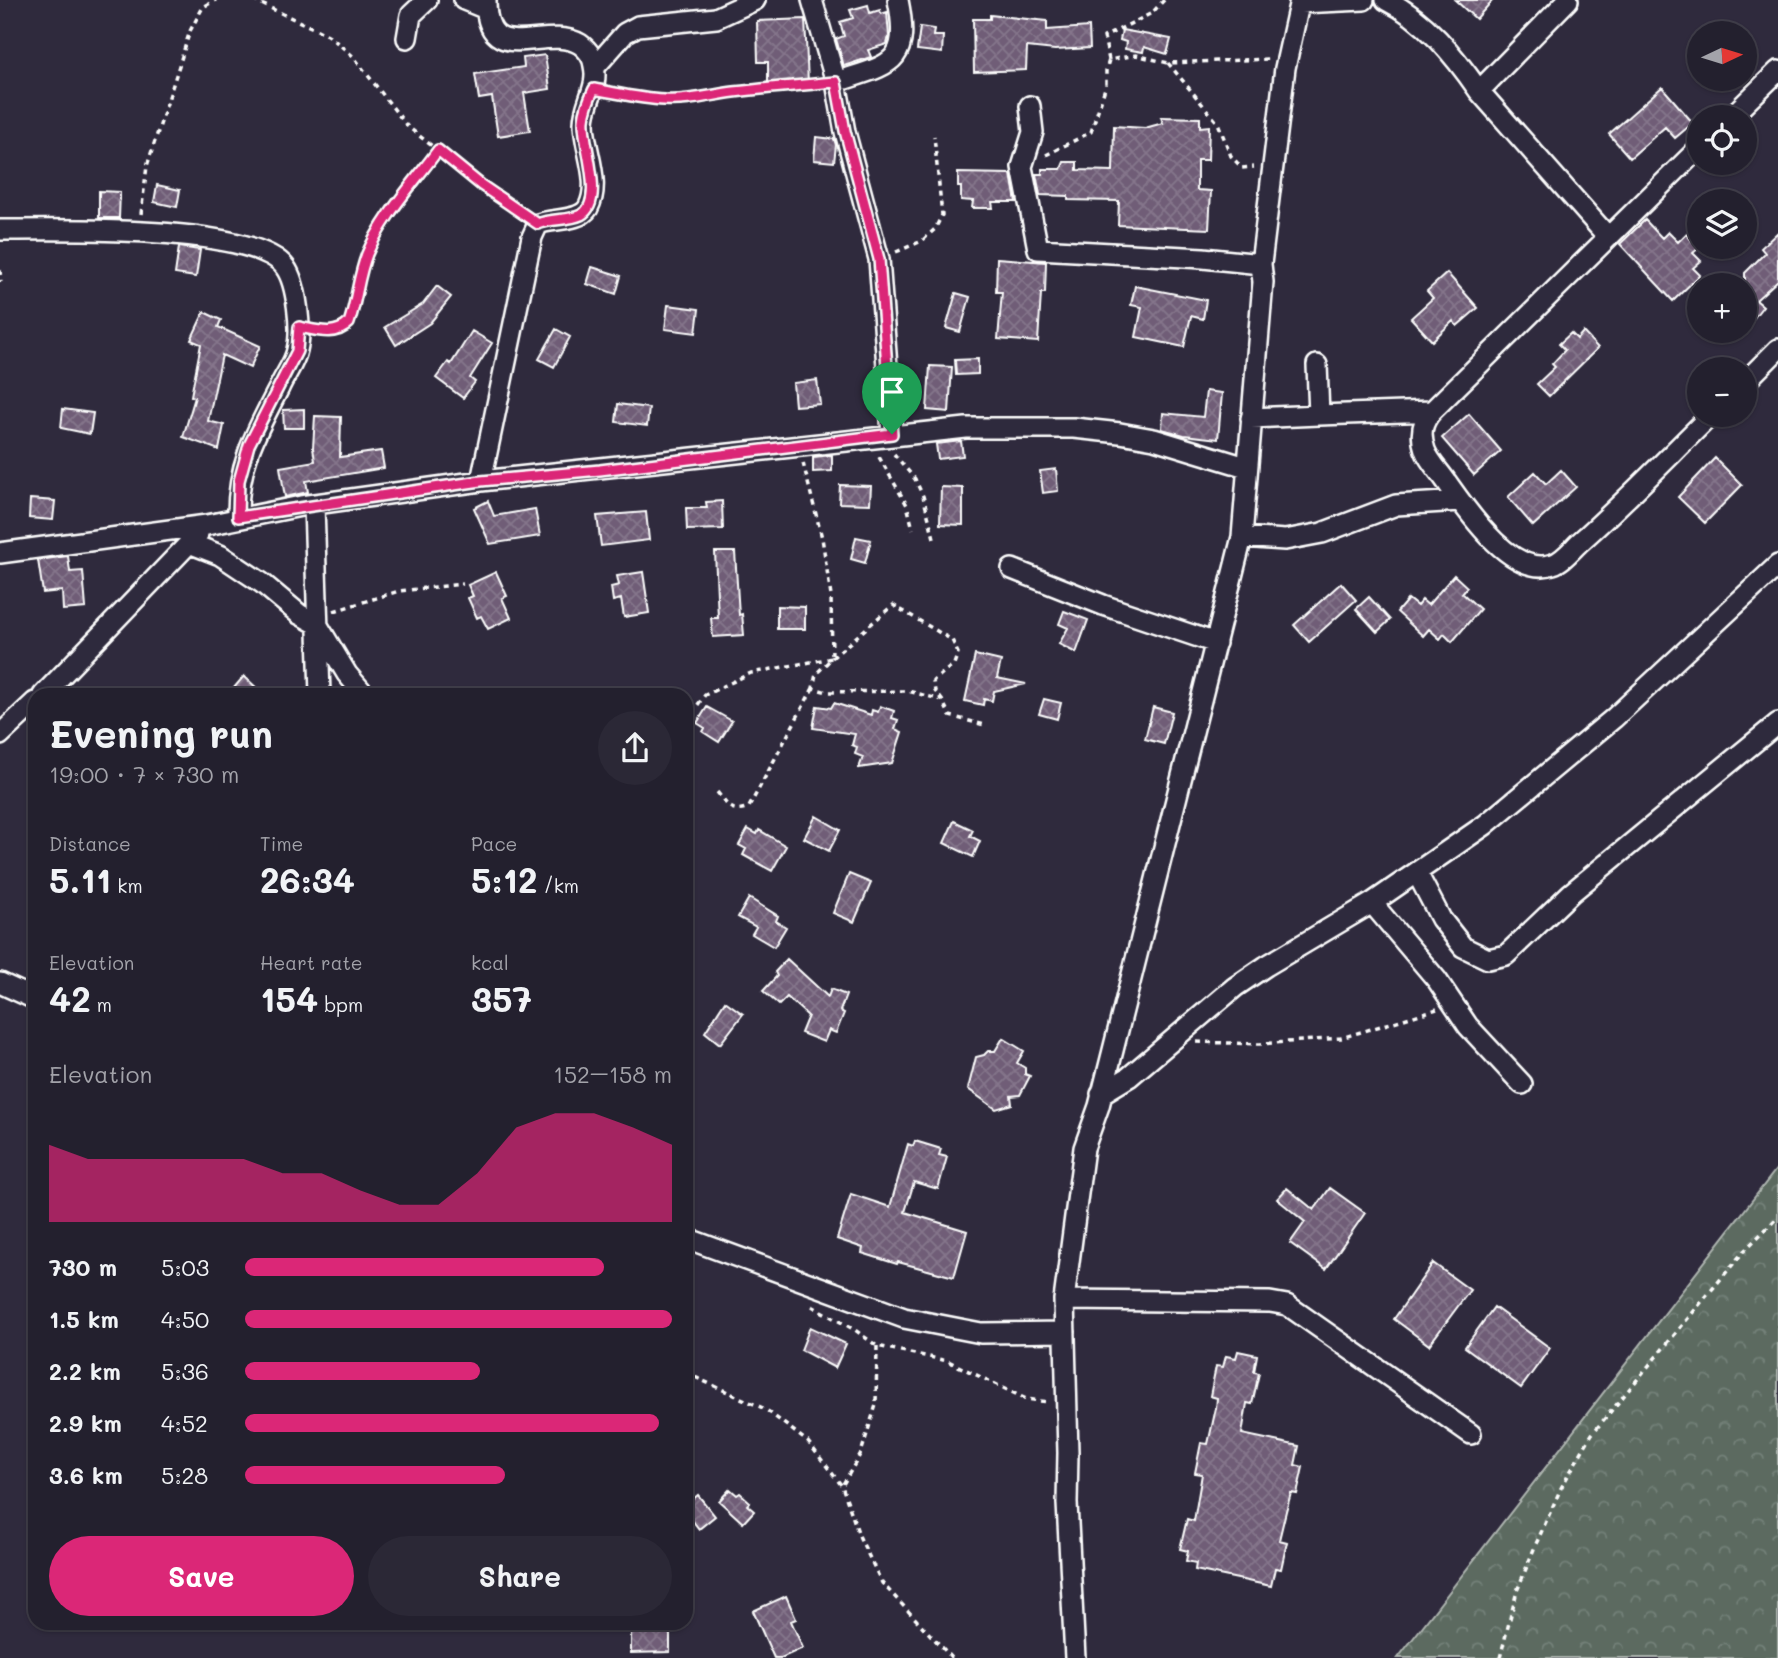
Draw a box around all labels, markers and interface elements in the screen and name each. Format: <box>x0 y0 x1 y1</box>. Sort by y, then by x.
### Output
north arrow <box>1687 21 1757 91</box>
map controls <box>1687 21 1757 427</box>
button: locate <box>1687 105 1757 175</box>
button: layers <box>1687 189 1757 259</box>
button: + <box>1687 273 1757 343</box>
button: − <box>1687 357 1757 427</box>
pin <box>862 362 922 434</box>
icon: arrive <box>873 373 911 411</box>
text: Evening run <box>49 708 273 758</box>
button: share <box>598 711 672 785</box>
text: 19:00 · 7 × 730 m <box>49 759 239 789</box>
text: Distance <box>49 831 131 856</box>
text: Time <box>260 831 303 856</box>
text: Pace <box>471 831 517 856</box>
text: 5.11 <box>49 856 111 902</box>
text: 26:34 <box>260 856 355 902</box>
text: 5:12 <box>471 856 538 902</box>
text: km <box>111 873 143 898</box>
text: /km <box>538 873 579 898</box>
text: Elevation <box>49 950 134 975</box>
text: Heart rate <box>260 950 363 975</box>
text: kcal <box>471 950 509 975</box>
text: 42 <box>49 975 91 1021</box>
text: 154 <box>260 975 318 1021</box>
text: 357 <box>471 975 532 1021</box>
text: m <box>91 992 112 1017</box>
text: bpm <box>318 992 363 1017</box>
text: Elevation <box>49 1059 152 1089</box>
text: 152–158 m <box>553 1059 672 1089</box>
text: 730 m <box>49 1252 117 1282</box>
text: 5:03 <box>161 1252 209 1282</box>
text: 1.5 km <box>49 1304 119 1334</box>
text: 4:50 <box>161 1304 209 1334</box>
text: 2.2 km <box>49 1356 121 1386</box>
text: 5:36 <box>161 1356 209 1386</box>
text: 2.9 km <box>49 1408 122 1438</box>
text: 4:52 <box>161 1408 208 1438</box>
text: 3.6 km <box>49 1460 123 1490</box>
text: 5:28 <box>161 1460 208 1490</box>
button: Save <box>49 1536 354 1616</box>
button: Share <box>368 1536 672 1616</box>

